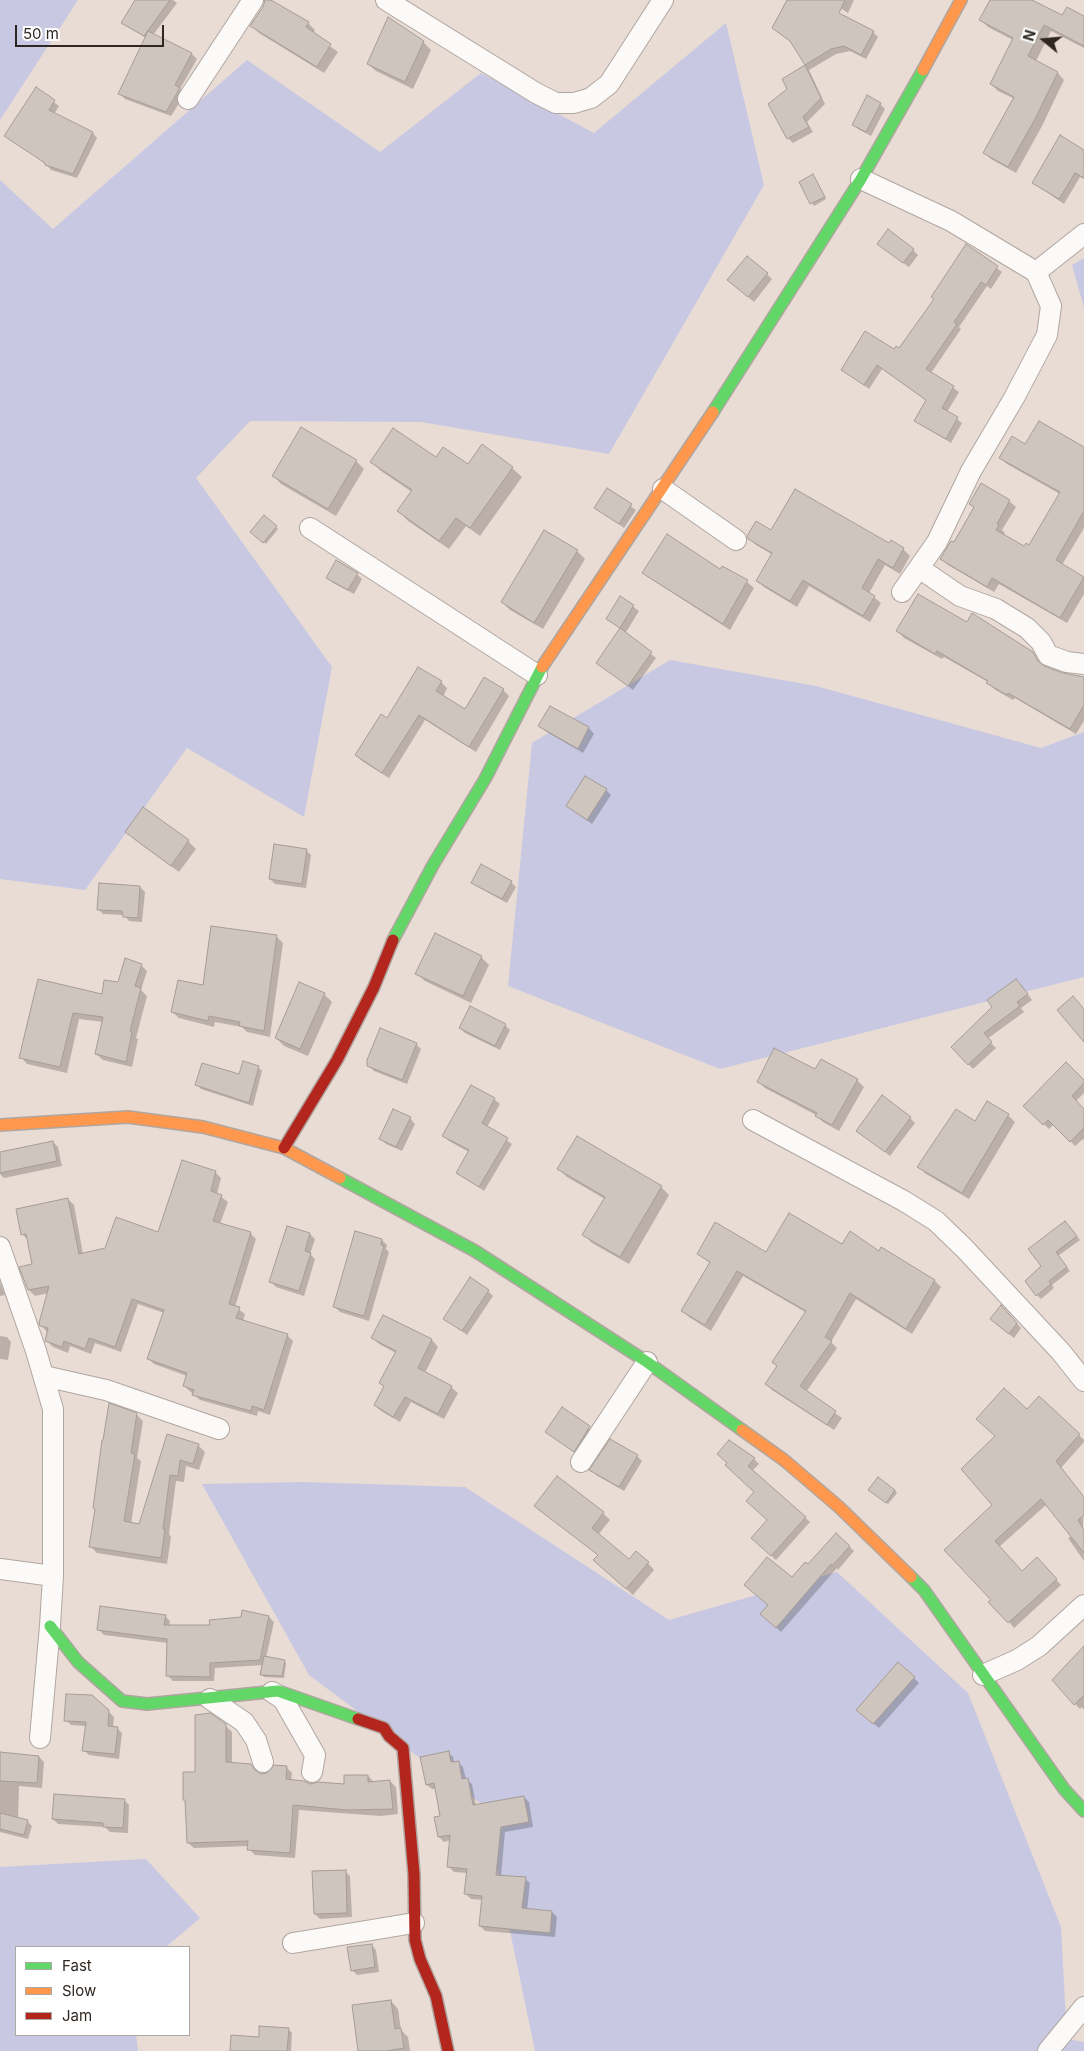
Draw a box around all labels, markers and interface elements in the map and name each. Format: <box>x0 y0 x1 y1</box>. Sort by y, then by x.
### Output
scale bar <box>18 15 166 47</box>
north arrow <box>1019 15 1069 65</box>
text: 50 m <box>23 24 59 43</box>
text: N <box>1019 28 1039 43</box>
legend <box>15 1946 190 2036</box>
text: Fast <box>62 1956 92 1975</box>
text: Slow <box>62 1981 96 2000</box>
text: Jam <box>62 2006 92 2025</box>

